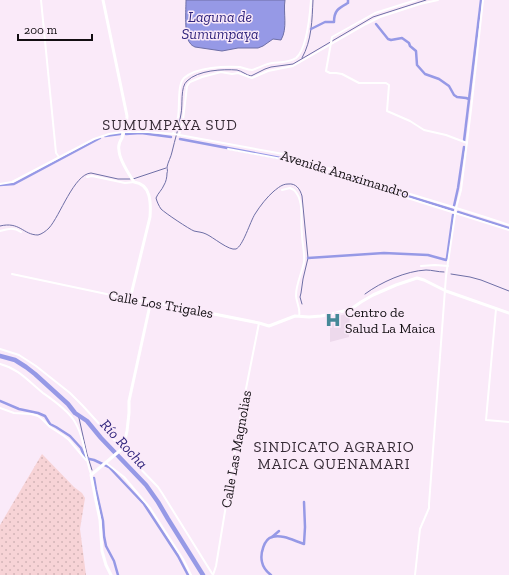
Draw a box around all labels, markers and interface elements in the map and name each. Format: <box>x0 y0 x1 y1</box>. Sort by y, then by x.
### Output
water label: Laguna de Sumumpaya <box>181 8 259 43</box>
scale bar <box>18 16 92 42</box>
text: 200 m <box>24 23 58 37</box>
district label: SUMUMPAYA SUD <box>102 116 238 134</box>
street label: Avenida Anaximandro <box>278 147 411 202</box>
street label: Calle Los Trigales <box>107 287 215 322</box>
place label: Centro de Salud La Maica <box>345 304 436 337</box>
hospital icon: Centro de Salud La Maica <box>324 311 342 329</box>
street label: Calle Las Magnolias <box>218 389 255 509</box>
water label: Río Rocha <box>97 416 151 472</box>
district label: SINDICATO AGRARIO MAICA QUENAMARI <box>253 438 415 473</box>

